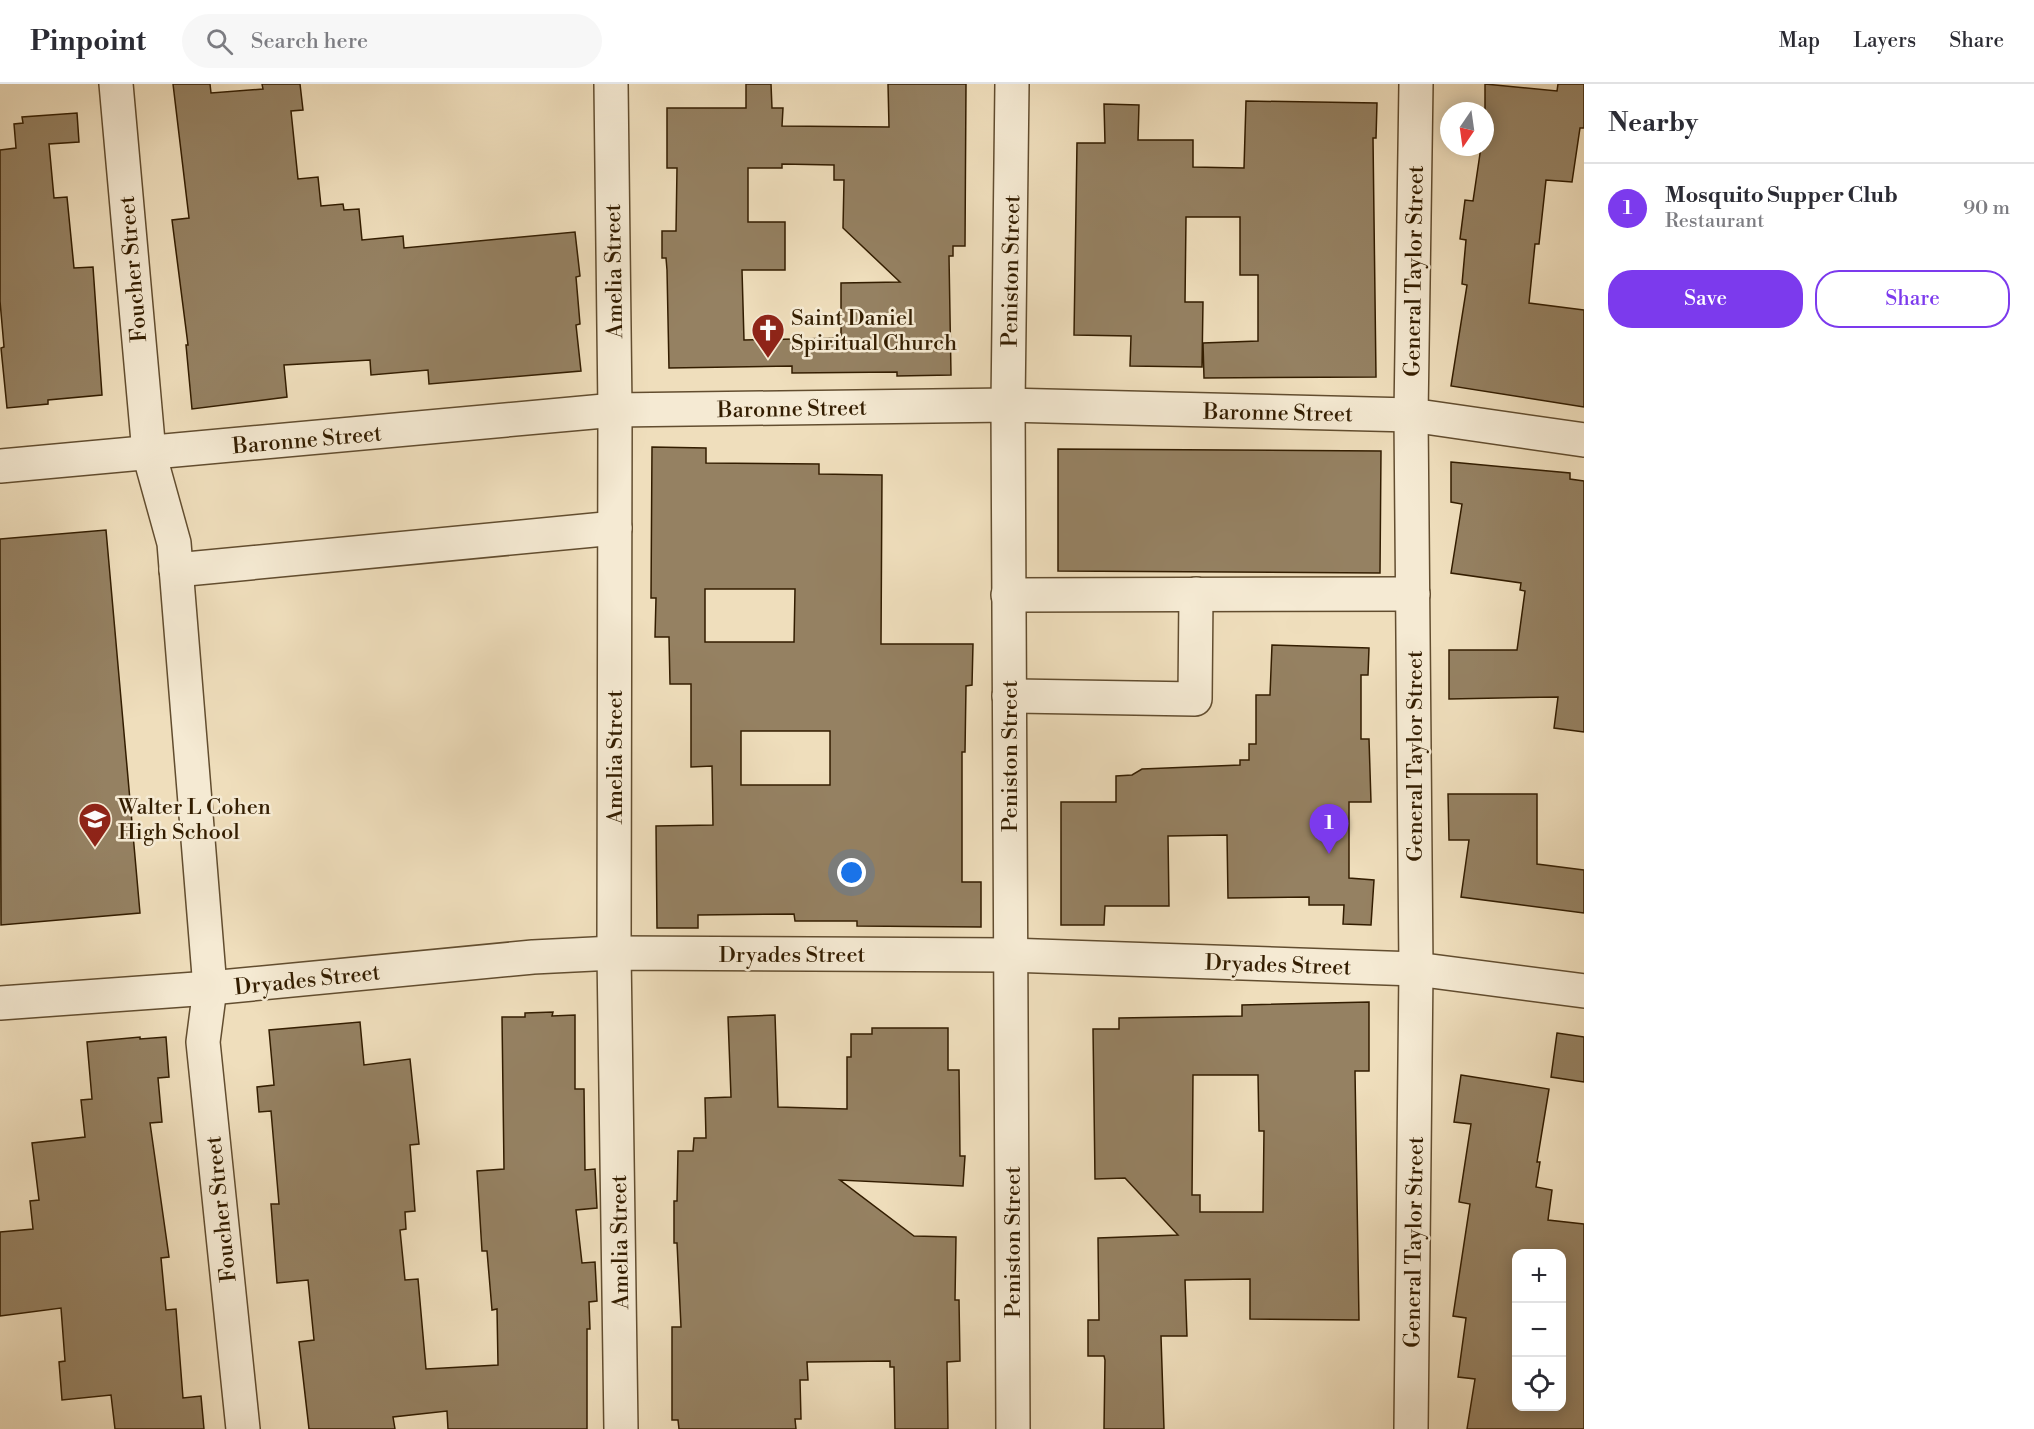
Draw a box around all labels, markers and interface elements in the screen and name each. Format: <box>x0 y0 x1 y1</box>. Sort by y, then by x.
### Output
search box <box>182 14 602 68</box>
text: Pinpoint <box>30 24 146 59</box>
icon: search <box>203 25 236 58</box>
text: Search here <box>251 28 368 55</box>
text: Map <box>1779 28 1820 54</box>
text: Layers <box>1853 28 1916 54</box>
text: Share <box>1949 28 2004 54</box>
north arrow <box>1440 102 1494 156</box>
text: Nearby <box>1608 107 1698 139</box>
street label: General Taylor Street <box>1399 165 1430 377</box>
text: Mosquito Supper Club <box>1665 182 1898 209</box>
street label: Foucher Street <box>114 194 153 343</box>
street label: Peniston Street <box>997 194 1026 347</box>
text: 1 <box>1623 196 1632 221</box>
text: 90 m <box>1963 196 2010 221</box>
street label: Amelia Street <box>600 203 629 340</box>
text: Restaurant <box>1665 209 1764 234</box>
button: Save <box>1608 270 1803 328</box>
button: Share <box>1815 270 2010 328</box>
place label: Saint Daniel Spiritual Church <box>791 305 957 357</box>
church icon: Saint Daniel Spiritual Church <box>750 312 786 359</box>
street label: Baronne Street <box>716 395 867 424</box>
street label: Baronne Street <box>1202 399 1353 428</box>
street label: Baronne Street <box>230 420 383 461</box>
street label: General Taylor Street <box>1402 650 1429 862</box>
street label: Peniston Street <box>997 680 1024 832</box>
street label: Amelia Street <box>602 689 629 825</box>
place label: Walter L Cohen High School <box>117 794 271 846</box>
school or university icon: Walter L Cohen High School <box>77 801 113 848</box>
pin: 1 <box>1310 804 1348 854</box>
your location <box>837 858 866 887</box>
street label: Dryades Street <box>719 942 866 969</box>
street label: Dryades Street <box>1204 949 1352 982</box>
street label: Dryades Street <box>233 959 382 1002</box>
street label: Foucher Street <box>200 1134 243 1283</box>
street label: General Taylor Street <box>1399 1136 1430 1348</box>
street label: Peniston Street <box>1000 1166 1027 1318</box>
street label: Amelia Street <box>606 1174 635 1311</box>
map controls <box>1512 1249 1566 1411</box>
button: + <box>1512 1249 1566 1303</box>
button: − <box>1512 1303 1566 1357</box>
button: locate <box>1512 1357 1566 1411</box>

